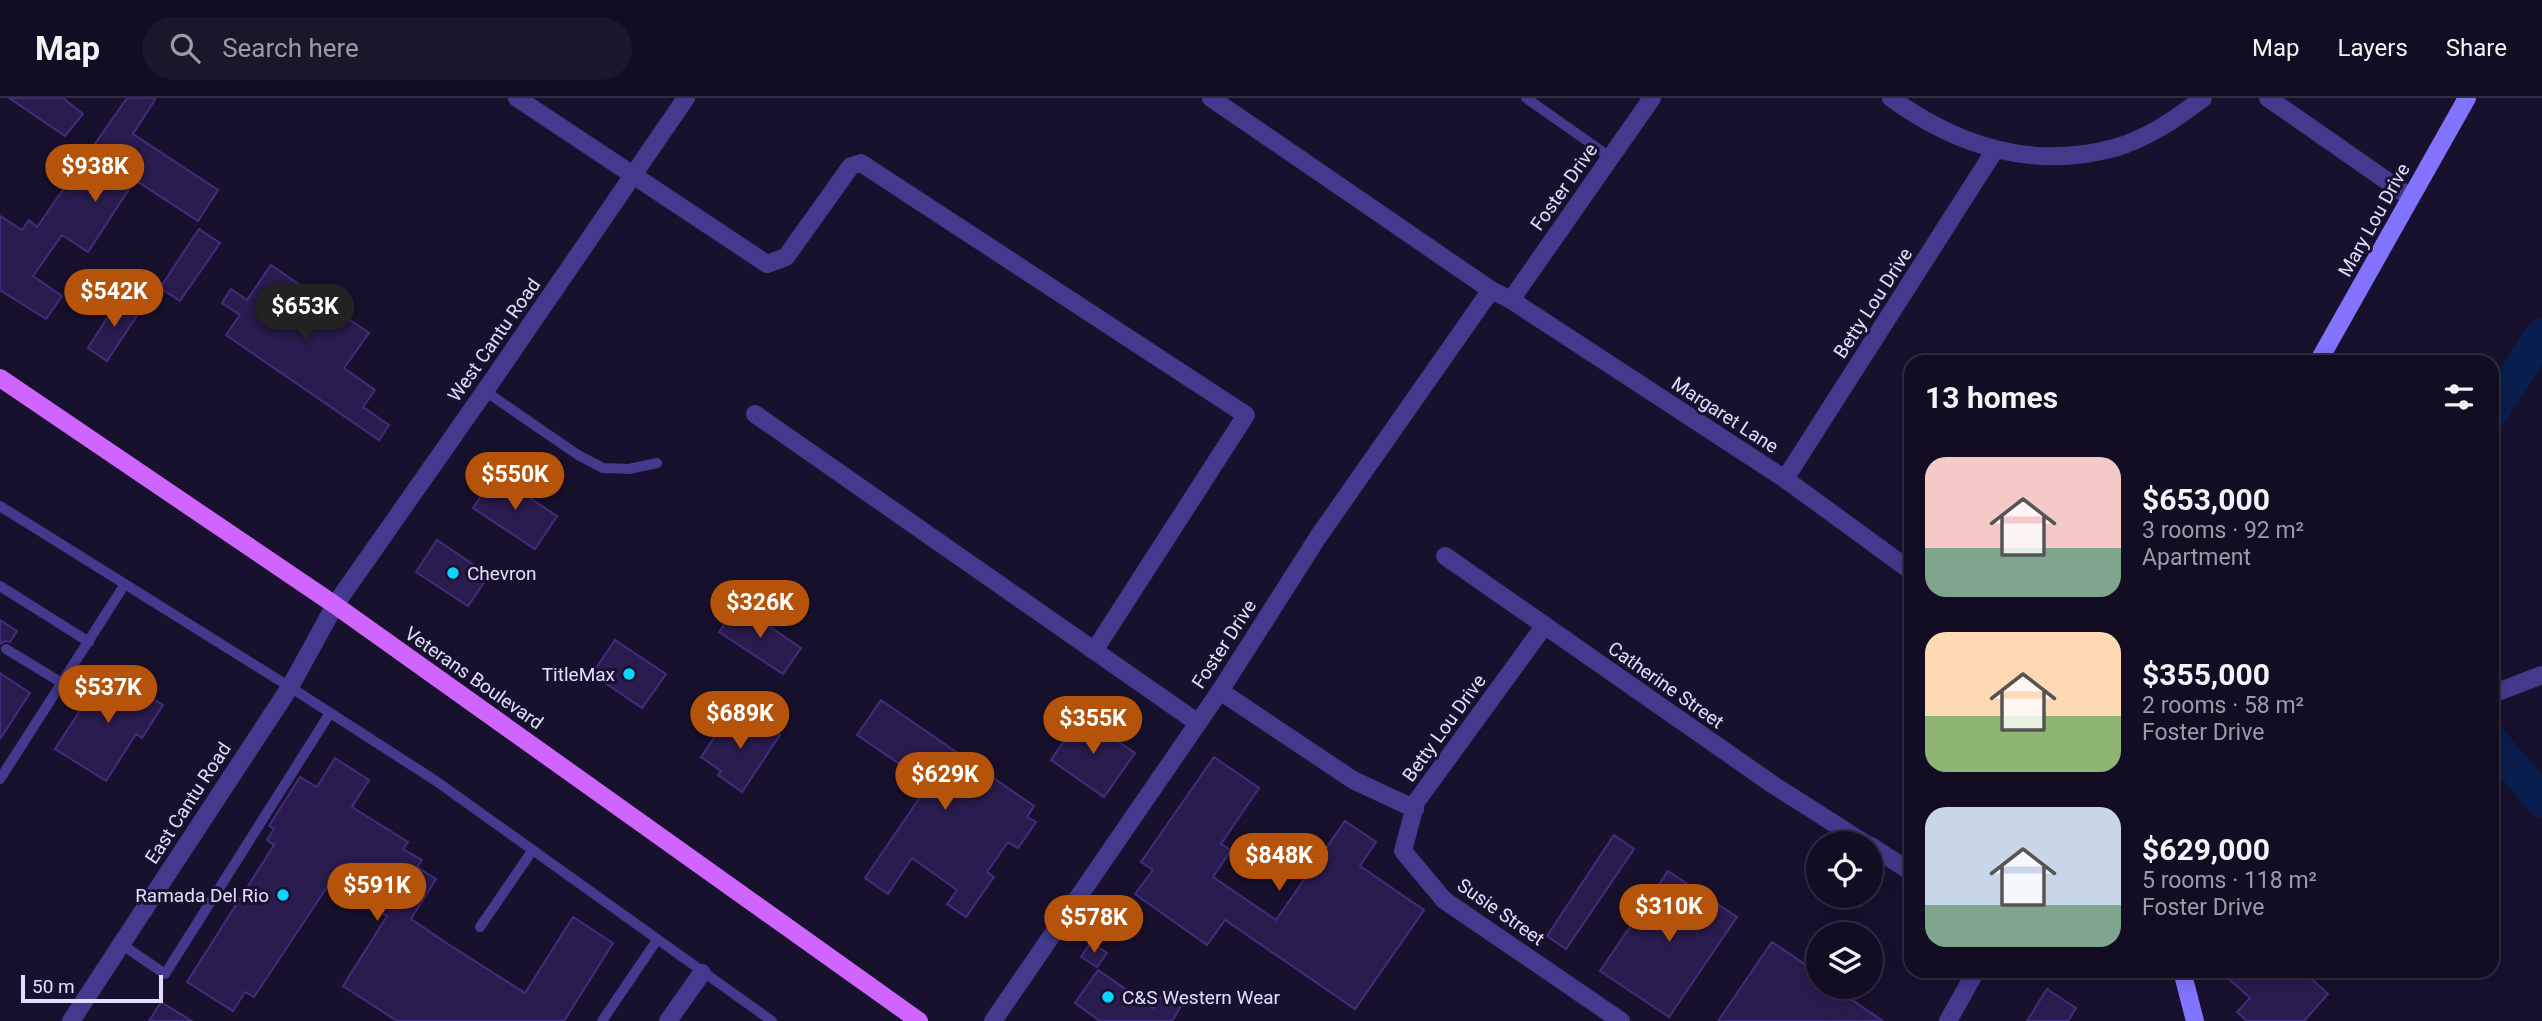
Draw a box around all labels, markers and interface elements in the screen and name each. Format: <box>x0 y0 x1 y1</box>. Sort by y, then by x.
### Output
search box <box>142 17 632 80</box>
text: Map <box>35 29 100 68</box>
icon: search <box>166 29 204 67</box>
text: Search here <box>222 33 359 63</box>
text: Map <box>2252 34 2300 62</box>
text: Layers <box>2338 34 2408 62</box>
text: Share <box>2446 34 2507 62</box>
street label: Foster Drive <box>1526 139 1602 235</box>
pin: $938K <box>46 144 144 204</box>
text: $938K <box>61 153 129 180</box>
street label: Mary Lou Drive <box>2333 159 2415 281</box>
street label: Betty Lou Drive <box>1829 243 1917 363</box>
pin: $542K <box>65 270 163 329</box>
street label: West Cantu Road <box>443 274 545 406</box>
text: $542K <box>80 278 148 305</box>
pin: $653K <box>256 285 354 344</box>
text: $653K <box>271 293 339 320</box>
street label: Margaret Lane <box>1667 372 1783 458</box>
icon: filters <box>2440 378 2478 416</box>
text: 13 homes <box>1925 380 2058 415</box>
pin: $550K <box>466 452 564 512</box>
text: $550K <box>481 461 549 488</box>
text: $653,000 <box>2142 482 2270 517</box>
icon: home <box>1981 485 2065 569</box>
text: 3 rooms · 92 m² <box>2142 517 2304 544</box>
text: Apartment <box>2142 544 2251 571</box>
place label: Chevron <box>467 562 537 585</box>
marker: Chevron <box>445 565 461 581</box>
pin: $326K <box>711 580 809 640</box>
text: $326K <box>726 589 794 616</box>
street label: Foster Drive <box>1187 595 1261 693</box>
street label: Veterans Boulevard <box>400 622 548 734</box>
street label: Catherine Street <box>1604 637 1728 733</box>
text: $355,000 <box>2142 657 2270 692</box>
icon: home <box>1981 660 2065 744</box>
place label: TitleMax <box>542 663 616 686</box>
pin: $537K <box>59 666 157 725</box>
marker: TitleMax <box>621 666 637 682</box>
street label: Betty Lou Drive <box>1397 670 1491 786</box>
text: $537K <box>74 674 142 701</box>
pin: $689K <box>691 692 789 751</box>
text: 2 rooms · 58 m² <box>2142 692 2304 719</box>
pin: $355K <box>1044 696 1142 756</box>
text: $689K <box>706 700 774 727</box>
text: $355K <box>1059 705 1127 732</box>
text: Foster Drive <box>2142 719 2264 746</box>
street label: East Cantu Road <box>140 738 236 868</box>
pin: $629K <box>896 752 994 812</box>
text: $629K <box>911 761 979 788</box>
map controls <box>1806 831 1883 999</box>
button: locate <box>1806 831 1883 908</box>
text: $629,000 <box>2142 832 2270 867</box>
pin: $848K <box>1230 834 1328 893</box>
icon: home <box>1981 835 2065 919</box>
text: $848K <box>1245 842 1313 869</box>
pin: $591K <box>328 864 426 923</box>
text: 5 rooms · 118 m² <box>2142 867 2317 894</box>
text: $591K <box>343 872 411 899</box>
street label: Susie Street <box>1453 874 1549 950</box>
place label: Ramada Del Rio <box>135 884 269 907</box>
pin: $310K <box>1620 884 1718 944</box>
marker: Ramada Del Rio <box>275 887 291 903</box>
text: $310K <box>1635 893 1703 920</box>
text: Foster Drive <box>2142 894 2264 921</box>
pin: $578K <box>1045 896 1143 955</box>
text: $578K <box>1060 904 1128 931</box>
button: layers <box>1806 922 1883 999</box>
scale bar <box>21 972 163 1004</box>
text: 50 m <box>32 975 75 998</box>
place label: C&S Western Wear <box>1122 986 1281 1009</box>
marker: C&S Western Wear <box>1100 989 1116 1005</box>

